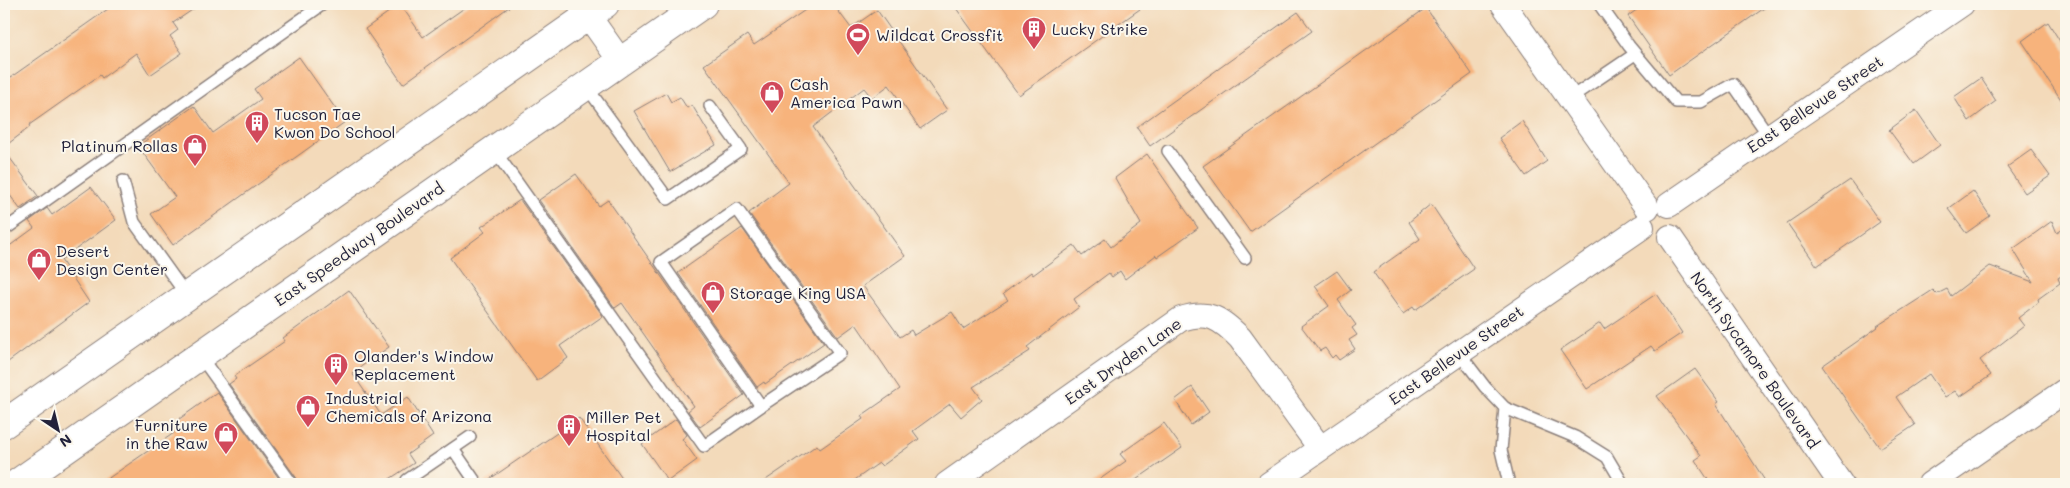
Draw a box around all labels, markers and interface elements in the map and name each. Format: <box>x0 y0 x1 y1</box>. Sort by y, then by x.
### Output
building icon: Lucky Strike <box>1021 16 1047 50</box>
place label: Lucky Strike <box>1052 18 1148 39</box>
sports icon: Wildcat Crossfit <box>845 22 871 56</box>
place label: Wildcat Crossfit <box>876 24 1003 45</box>
street label: East Bellevue Street <box>1743 50 1887 157</box>
place label: Cash America Pawn <box>790 73 902 112</box>
shop icon: Cash America Pawn <box>759 80 785 114</box>
place label: Tucson Tae Kwon Do School <box>274 103 396 142</box>
building icon: Tucson Tae Kwon Do School <box>244 110 270 144</box>
shop icon: Platinum Rollas <box>182 133 208 167</box>
place label: Platinum Rollas <box>61 135 178 156</box>
street label: East Speedway Boulevard <box>270 177 448 310</box>
place label: Desert Design Center <box>56 240 168 279</box>
shop icon: Desert Design Center <box>26 247 52 281</box>
street label: North Sycamore Boulevard <box>1686 267 1825 452</box>
shop icon: Storage King USA <box>700 280 726 314</box>
place label: Storage King USA <box>730 282 866 303</box>
street label: East Bellevue Street <box>1384 300 1527 409</box>
street label: East Dryden Lane <box>1060 313 1185 409</box>
place label: Olander's Window Replacement <box>354 345 494 384</box>
building icon: Olander's Window Replacement <box>323 352 349 386</box>
place label: Industrial Chemicals of Arizona <box>326 387 492 426</box>
shop icon: Industrial Chemicals of Arizona <box>295 394 321 428</box>
north arrow <box>32 406 82 456</box>
place label: Miller Pet Hospital <box>586 406 661 445</box>
building icon: Miller Pet Hospital <box>556 413 582 447</box>
place label: Furniture in the Raw <box>125 414 208 453</box>
shop icon: Furniture in the Raw <box>213 421 239 455</box>
text: N <box>56 430 76 452</box>

